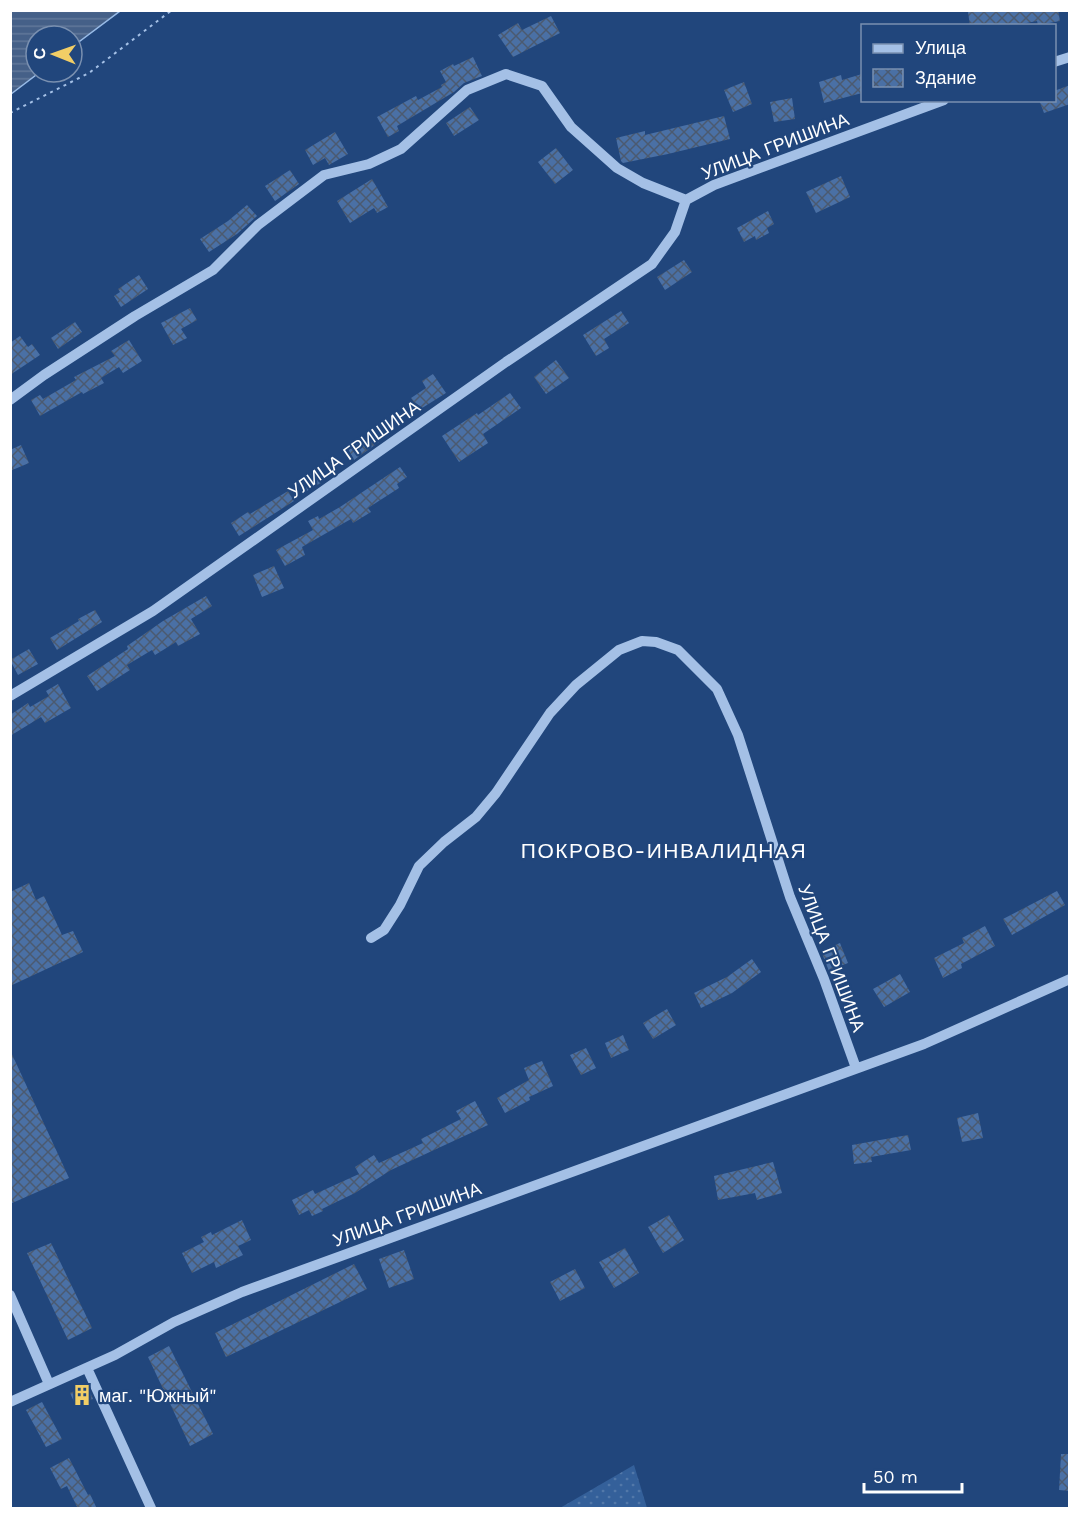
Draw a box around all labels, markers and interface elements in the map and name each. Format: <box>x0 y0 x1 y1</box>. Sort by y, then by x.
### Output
north arrow <box>24 24 84 84</box>
legend <box>861 24 1056 102</box>
text: Улица <box>915 37 967 58</box>
text: С <box>30 47 49 60</box>
text: Здание <box>915 67 976 88</box>
street label: УЛИЦА ГРИШИНА <box>698 108 852 184</box>
street label: УЛИЦА ГРИШИНА <box>284 396 424 502</box>
district label: ПОКРОВО-ИНВАЛИДНАЯ <box>521 838 807 863</box>
street label: УЛИЦА ГРИШИНА <box>794 881 870 1035</box>
street label: УЛИЦА ГРИШИНА <box>330 1177 484 1251</box>
building icon: маг. "Южный" <box>70 1383 94 1407</box>
place label: маг. "Южный" <box>99 1385 217 1406</box>
scale bar <box>864 1456 962 1494</box>
text: 50 m <box>873 1466 918 1487</box>

